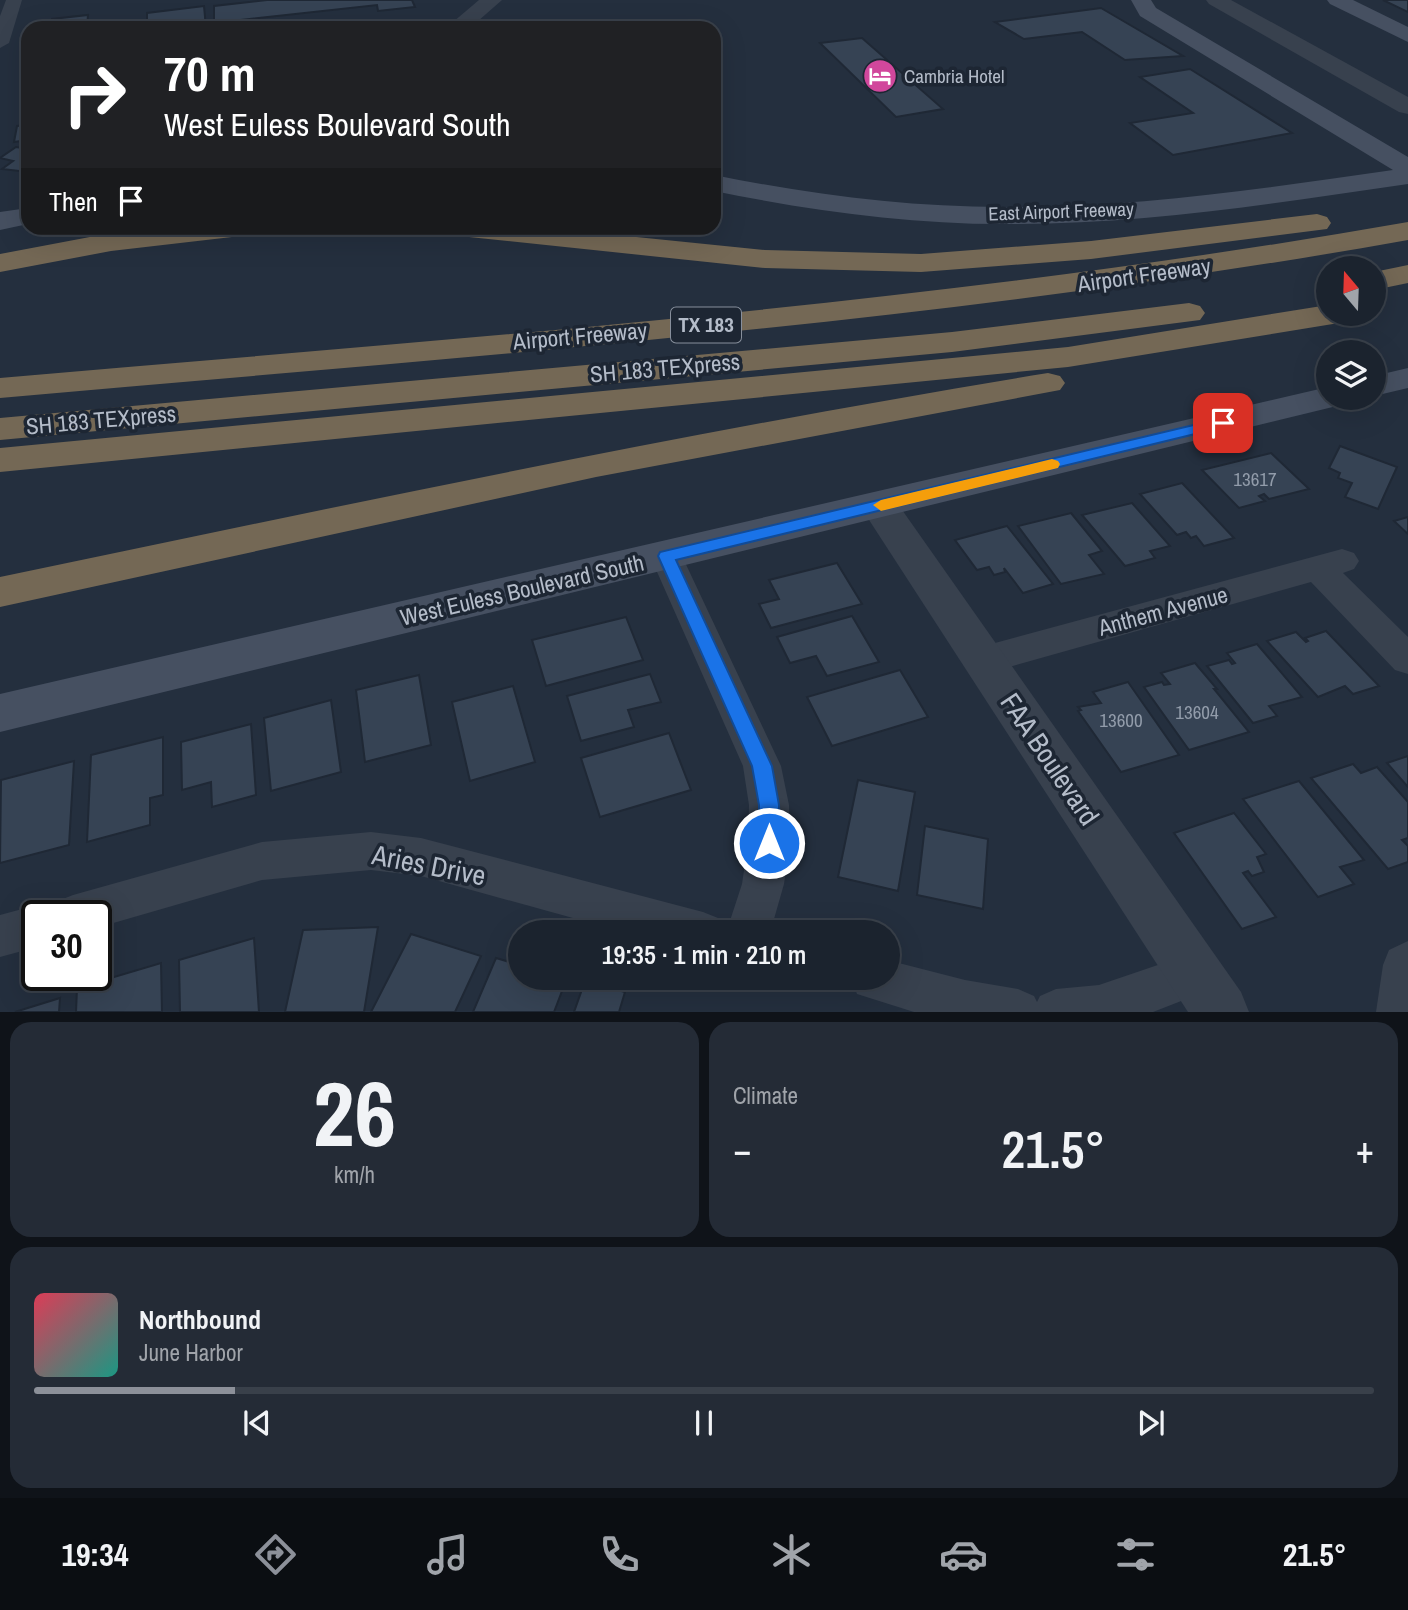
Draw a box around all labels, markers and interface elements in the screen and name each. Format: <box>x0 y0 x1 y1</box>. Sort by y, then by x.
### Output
text: 70 m <box>164 40 256 106</box>
icon: right <box>49 49 140 140</box>
hotel icon: Cambria Hotel <box>861 57 899 95</box>
place label: Cambria Hotel <box>904 63 1004 89</box>
text: West Euless Boulevard South <box>164 103 511 146</box>
icon: arrive <box>112 182 150 220</box>
text: Then <box>49 184 98 219</box>
street label: East Airport Freeway <box>988 195 1134 227</box>
street label: Airport Freeway <box>1074 250 1213 299</box>
north arrow <box>1316 256 1386 326</box>
map controls <box>1316 256 1386 410</box>
road number: TX 183 <box>671 308 741 342</box>
street label: Airport Freeway <box>511 314 649 357</box>
button: layers <box>1316 340 1386 410</box>
street label: SH 183 TEXpress <box>589 345 741 390</box>
pin <box>1193 393 1253 453</box>
street label: SH 183 TEXpress <box>25 397 177 442</box>
icon: arrive <box>1204 404 1242 442</box>
house number: 13617 <box>1233 466 1277 492</box>
street label: West Euless Boulevard South <box>397 546 647 633</box>
street label: Anthem Avenue <box>1094 578 1231 643</box>
street label: FAA Boulevard <box>992 685 1108 833</box>
house number: 13604 <box>1175 699 1219 725</box>
house number: 13600 <box>1099 707 1143 733</box>
position arrow <box>732 806 806 880</box>
street label: Aries Drive <box>368 835 489 895</box>
speed limit sign: 30 <box>21 900 112 991</box>
text: 19:35 · 1 min · 210 m <box>602 937 806 972</box>
text: 26 <box>313 1052 396 1174</box>
text: Climate <box>733 1080 798 1111</box>
text: 21.5° <box>1002 1114 1105 1184</box>
text: − <box>733 1124 751 1175</box>
text: + <box>1356 1124 1374 1175</box>
text: km/h <box>334 1159 375 1190</box>
text: Northbound <box>139 1302 261 1337</box>
text: June Harbor <box>139 1337 243 1368</box>
icon: previous <box>238 1404 276 1442</box>
icon: pause <box>685 1404 723 1442</box>
icon: next <box>1132 1404 1170 1442</box>
icon: directions <box>251 1530 300 1579</box>
icon: music <box>423 1530 472 1579</box>
icon: phone <box>595 1530 644 1579</box>
icon: climate <box>767 1530 816 1579</box>
icon: car <box>939 1530 988 1579</box>
icon: filters <box>1111 1530 1160 1579</box>
text: 19:34 <box>61 1533 129 1576</box>
text: 21.5° <box>1283 1533 1347 1576</box>

